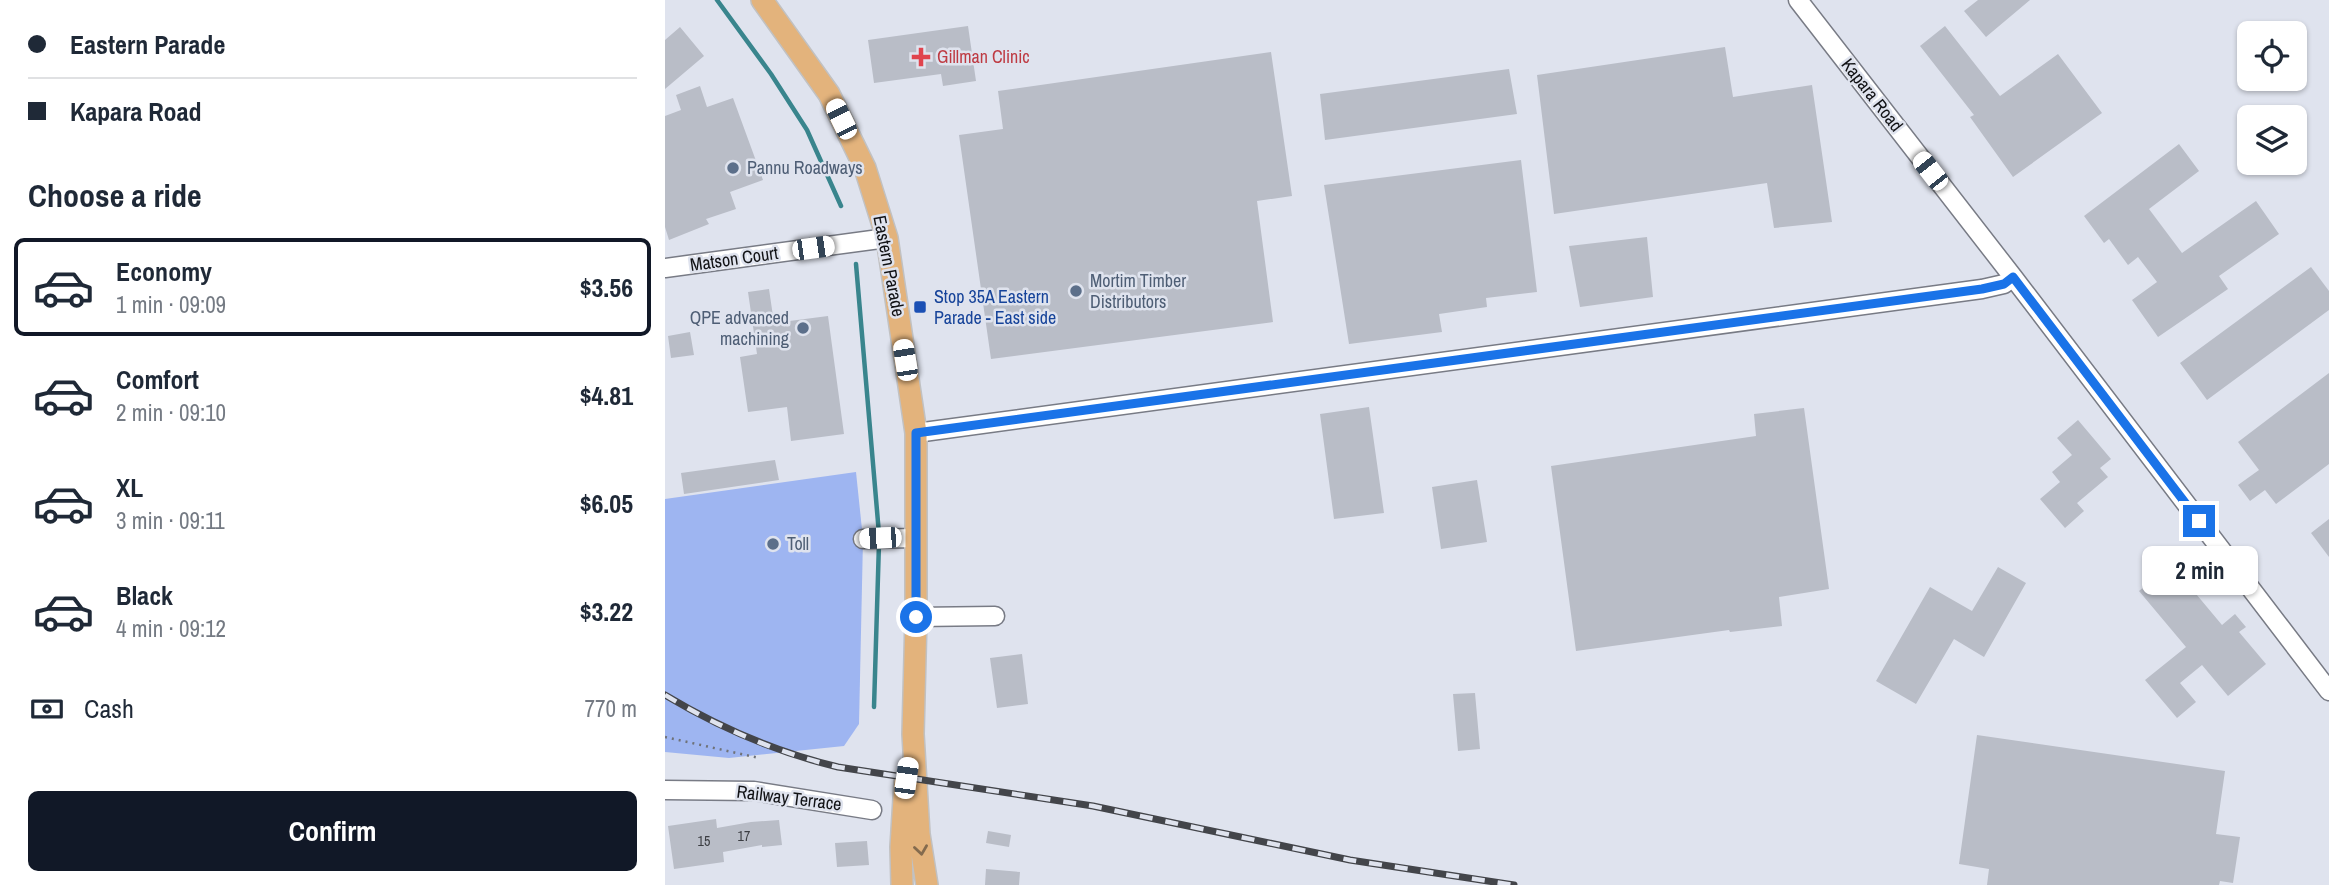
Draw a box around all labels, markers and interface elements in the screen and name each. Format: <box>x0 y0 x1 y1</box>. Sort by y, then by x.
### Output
map controls <box>2237 21 2307 175</box>
button: locate <box>2237 21 2307 91</box>
text: Eastern Parade <box>70 27 225 62</box>
place label: Gillman Clinic <box>937 44 1030 69</box>
marker: Gillman Clinic <box>911 47 931 67</box>
street label: Kapara Road <box>1836 53 1909 137</box>
text: Kapara Road <box>70 94 202 129</box>
car <box>823 96 860 142</box>
button: layers <box>2237 105 2307 175</box>
car <box>1909 148 1952 194</box>
place label: Pannu Roadways <box>747 155 863 180</box>
marker: Pannu Roadways <box>725 160 741 176</box>
text: Choose a ride <box>28 174 202 217</box>
street label: Eastern Parade <box>867 213 912 319</box>
car <box>791 235 836 261</box>
street label: Matson Court <box>688 240 780 277</box>
text: Economy <box>116 254 212 289</box>
icon: car <box>32 256 95 319</box>
place label: Mortim Timber Distributors <box>1090 268 1186 314</box>
text: $3.56 <box>580 270 633 305</box>
marker: Mortim Timber Distributors <box>1068 283 1084 299</box>
place label: Stop 35A Eastern Parade - East side <box>934 284 1056 330</box>
text: 1 min · 09:09 <box>116 289 226 320</box>
marker: Stop 35A Eastern Parade - East side <box>912 299 928 315</box>
place label: QPE advanced machining <box>690 305 790 351</box>
marker: QPE advanced machining <box>795 320 811 336</box>
car <box>892 338 919 382</box>
text: Comfort <box>116 362 199 397</box>
icon: car <box>32 364 95 427</box>
text: $4.81 <box>580 378 633 413</box>
text: 2 min · 09:10 <box>116 397 226 428</box>
text: XL <box>116 470 143 505</box>
icon: car <box>32 472 95 535</box>
text: $6.05 <box>580 486 633 521</box>
text: 3 min · 09:11 <box>116 505 225 536</box>
route end <box>2183 505 2215 537</box>
car <box>859 527 902 549</box>
place label: Toll <box>787 531 809 556</box>
marker: Toll <box>765 536 781 552</box>
callout: 2 min <box>2141 546 2257 594</box>
text: 2 min <box>2175 555 2225 586</box>
text: Black <box>116 578 173 613</box>
icon: car <box>32 580 95 643</box>
text: $3.22 <box>580 594 633 629</box>
route start <box>900 601 932 633</box>
text: 4 min · 09:12 <box>116 613 226 644</box>
icon: cash <box>28 690 66 728</box>
text: Cash <box>84 691 134 726</box>
text: 770 m <box>585 693 637 724</box>
car <box>893 756 920 800</box>
street label: Railway Terrace <box>735 779 843 816</box>
button: Confirm <box>28 791 637 871</box>
house number: 17 <box>738 827 750 845</box>
house number: 15 <box>698 832 710 850</box>
one-way arrow <box>913 844 928 856</box>

